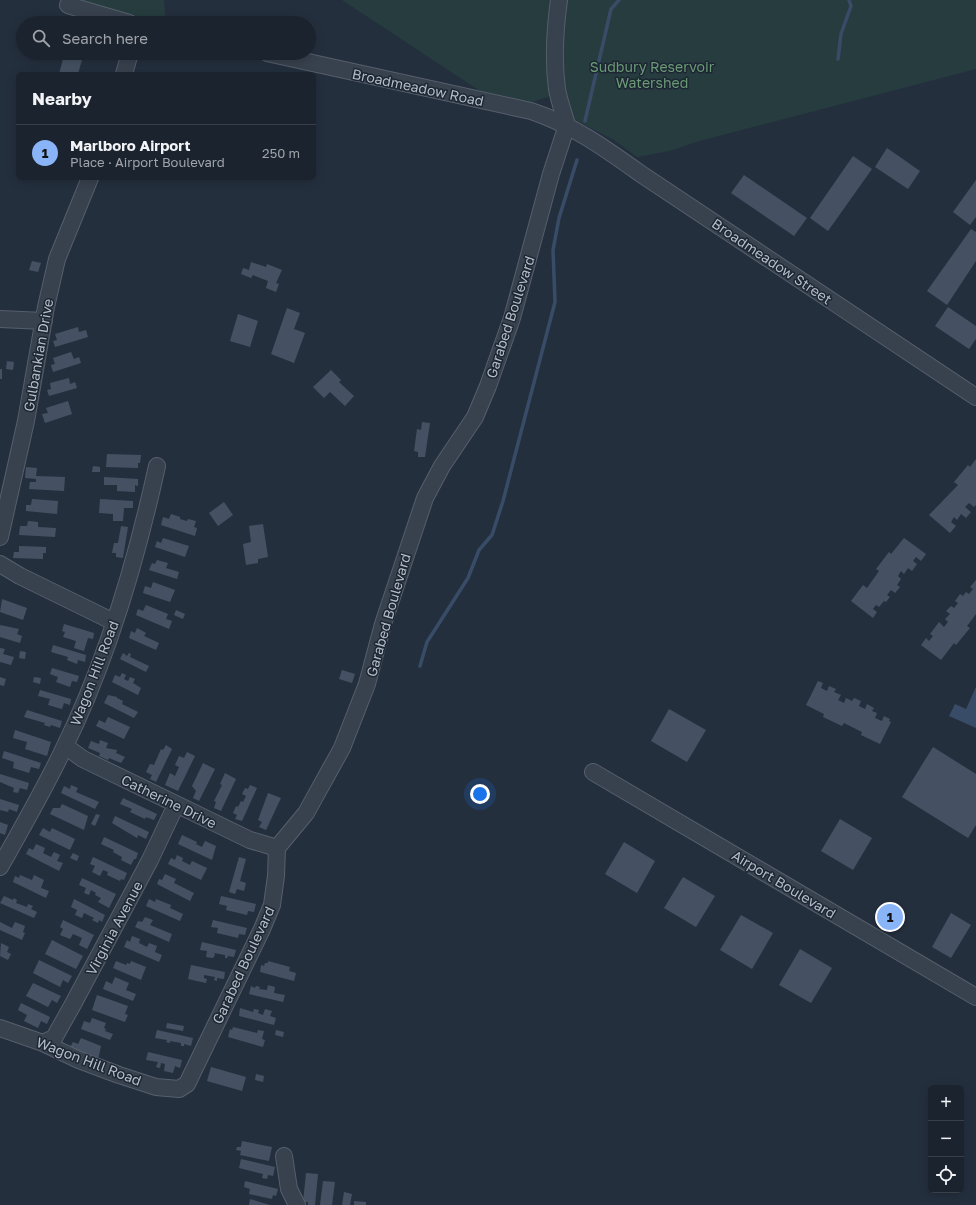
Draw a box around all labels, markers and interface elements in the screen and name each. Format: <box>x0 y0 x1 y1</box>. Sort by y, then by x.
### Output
search box <box>16 16 316 60</box>
icon: search <box>30 27 52 49</box>
text: Search here <box>62 29 148 47</box>
park label: Sudbury Reservoir Watershed <box>590 58 715 91</box>
street label: Broadmeadow Road <box>351 65 485 109</box>
text: Nearby <box>32 88 92 109</box>
text: Marlboro Airport <box>70 136 191 154</box>
text: 1 <box>42 145 48 161</box>
text: 250 m <box>262 145 300 161</box>
text: Place · Airport Boulevard <box>70 154 225 170</box>
street label: Broadmeadow Street <box>709 214 835 308</box>
street label: Garabed Boulevard <box>482 254 538 380</box>
street label: Gulbankian Drive <box>20 297 56 413</box>
street label: Garabed Boulevard <box>362 551 414 679</box>
street label: Wagon Hill Road <box>66 618 122 728</box>
street label: Catherine Drive <box>119 771 219 831</box>
your location <box>470 784 490 804</box>
street label: Airport Boulevard <box>729 846 839 922</box>
street label: Virginia Avenue <box>82 878 146 978</box>
pin: 1 <box>877 902 903 932</box>
street label: Garabed Boulevard <box>208 904 278 1026</box>
street label: Wagon Hill Road <box>34 1033 144 1089</box>
map controls <box>928 1085 964 1193</box>
button: + <box>928 1085 964 1121</box>
button: − <box>928 1121 964 1157</box>
button: locate <box>928 1157 964 1193</box>

